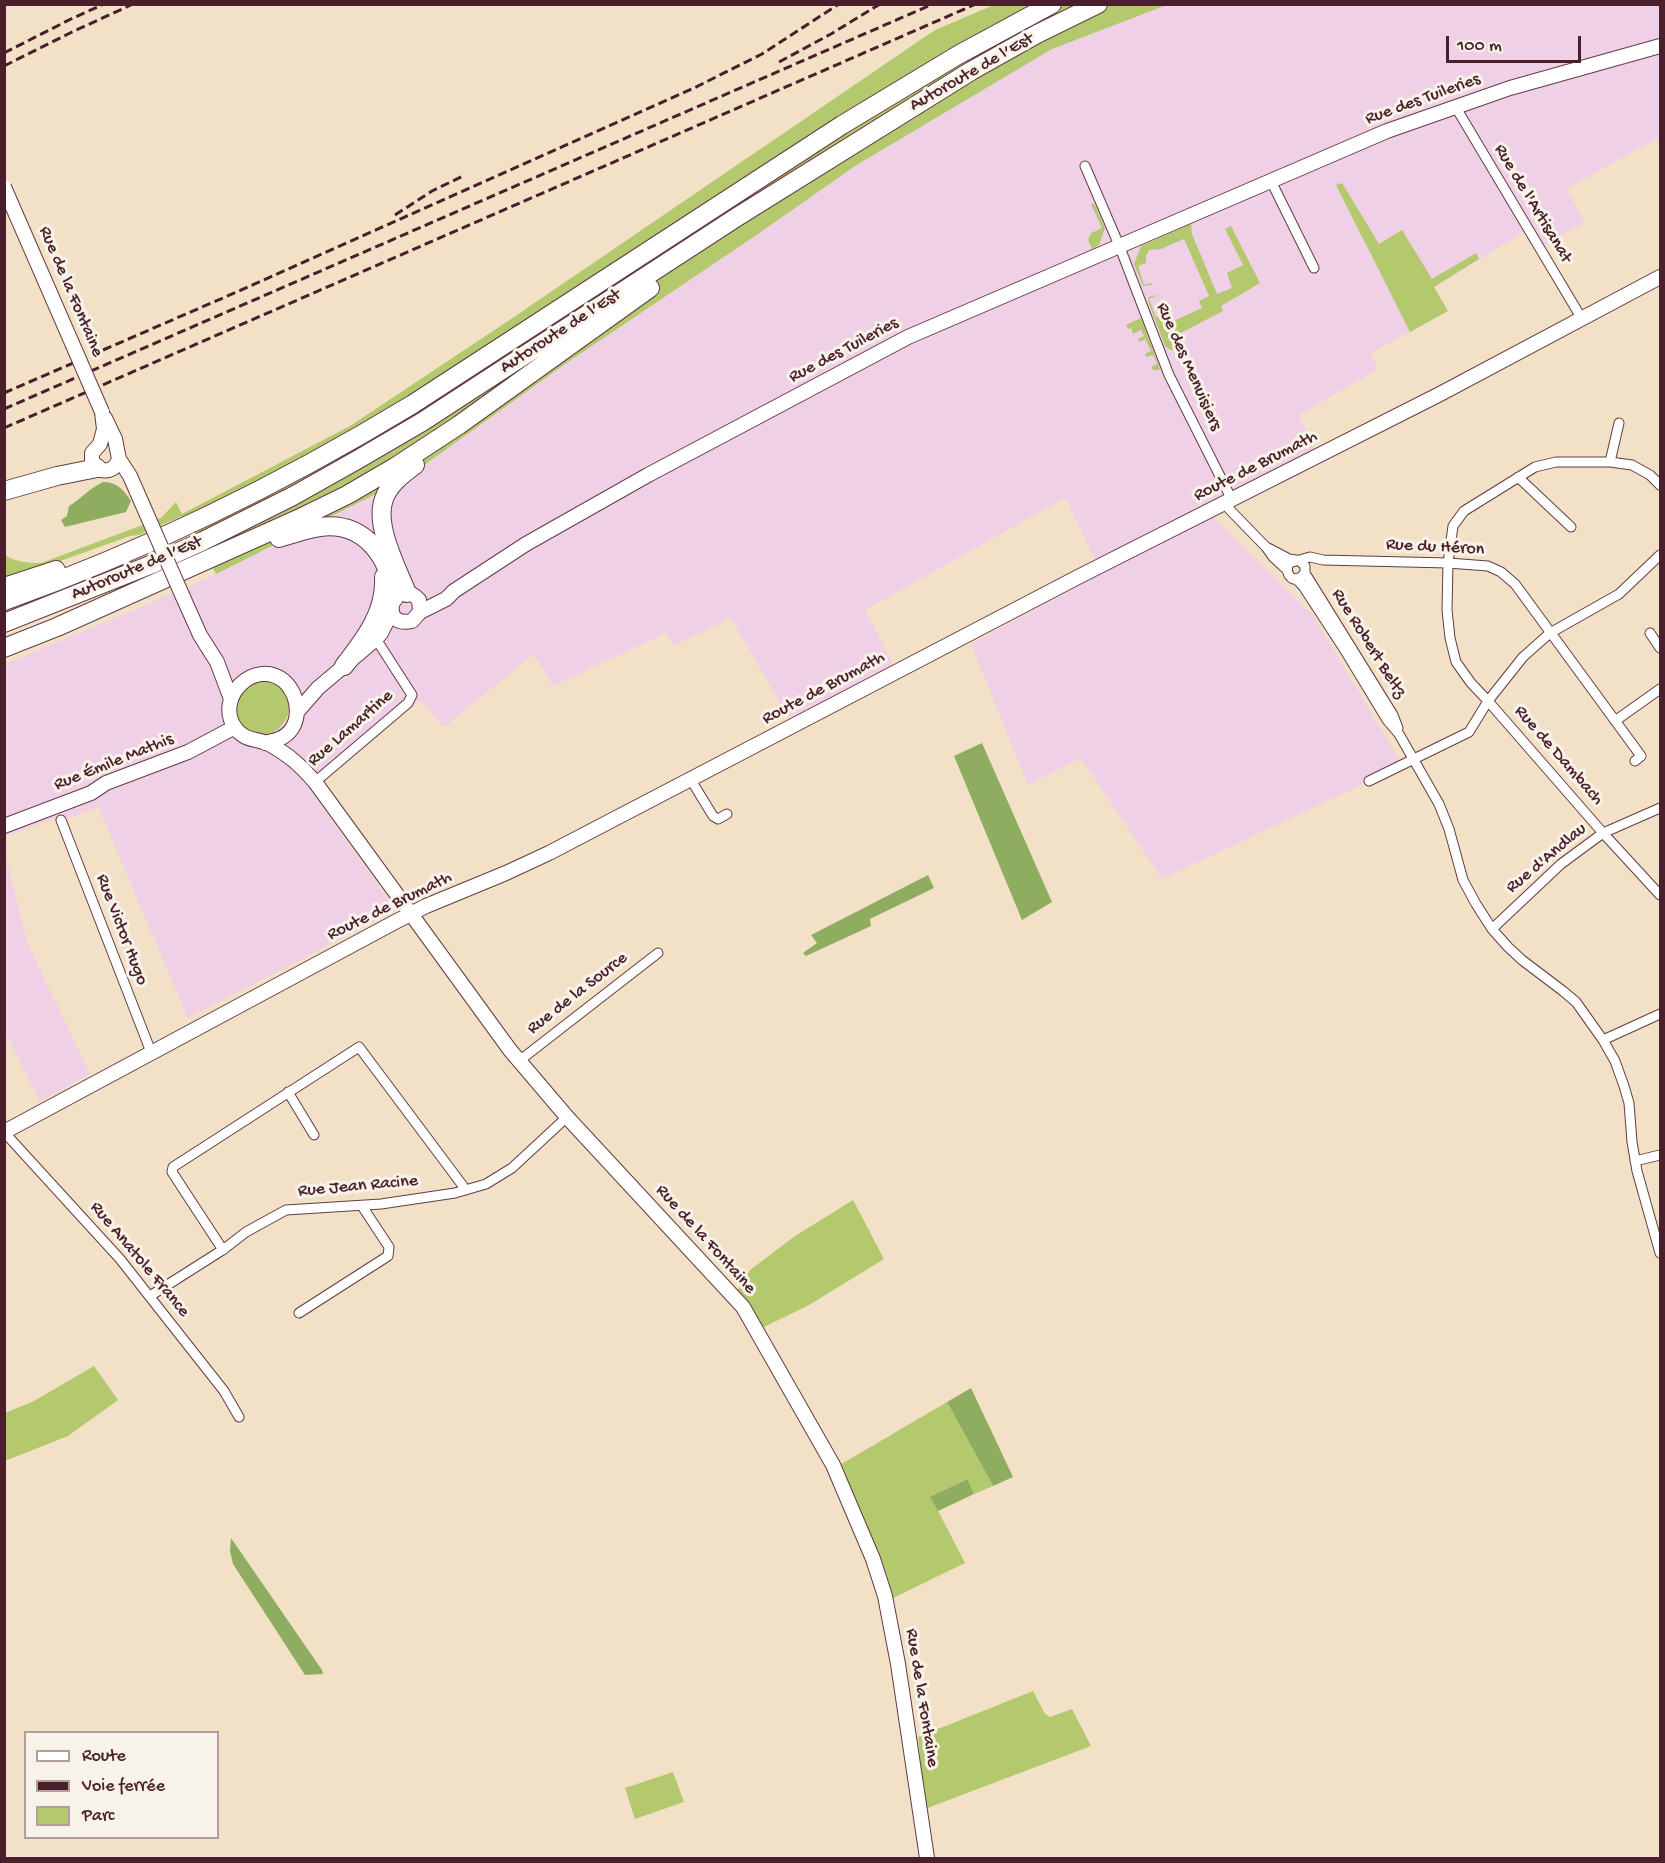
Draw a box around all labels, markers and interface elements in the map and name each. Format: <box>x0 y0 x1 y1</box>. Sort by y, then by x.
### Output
scale bar <box>1449 24 1584 62</box>
street label: Autoroute de l’Est <box>906 29 1038 117</box>
text: 100 m <box>1457 36 1502 57</box>
street label: Rue des Tuileries <box>1363 69 1483 131</box>
street label: Rue de l'Artisanat <box>1488 141 1576 267</box>
street label: Rue de la Fontaine <box>33 223 107 361</box>
street label: Autoroute de l’Est <box>497 285 625 379</box>
street label: Rue des Menuisiers <box>1150 300 1226 434</box>
street label: Rue des Tuileries <box>786 313 902 389</box>
street label: Route de Brumath <box>1190 426 1322 508</box>
street label: Autoroute de l’Est <box>68 532 206 606</box>
street label: Rue du Héron <box>1385 535 1485 561</box>
street label: Rue Robert Beltz <box>1326 585 1410 703</box>
street label: Route de Brumath <box>759 648 889 730</box>
street label: Rue Lamartine <box>304 686 398 772</box>
street label: Rue de Dambach <box>1509 702 1607 810</box>
street label: Rue Émile Mathis <box>51 729 177 797</box>
street label: Rue d'Andlau <box>1502 819 1592 899</box>
street label: Route de Brumath <box>324 867 456 947</box>
street label: Rue Victor Hugo <box>90 871 152 989</box>
street label: Rue de la Source <box>523 948 633 1040</box>
street label: Rue Jean Racine <box>297 1171 419 1203</box>
street label: Rue de la Fontaine <box>650 1181 760 1299</box>
street label: Rue Anatole France <box>84 1198 194 1322</box>
street label: Rue de la Fontaine <box>899 1627 943 1769</box>
legend <box>24 1731 219 1839</box>
text: Route <box>82 1746 126 1767</box>
text: Voie ferrée <box>82 1776 165 1797</box>
text: Parc <box>82 1806 114 1827</box>

